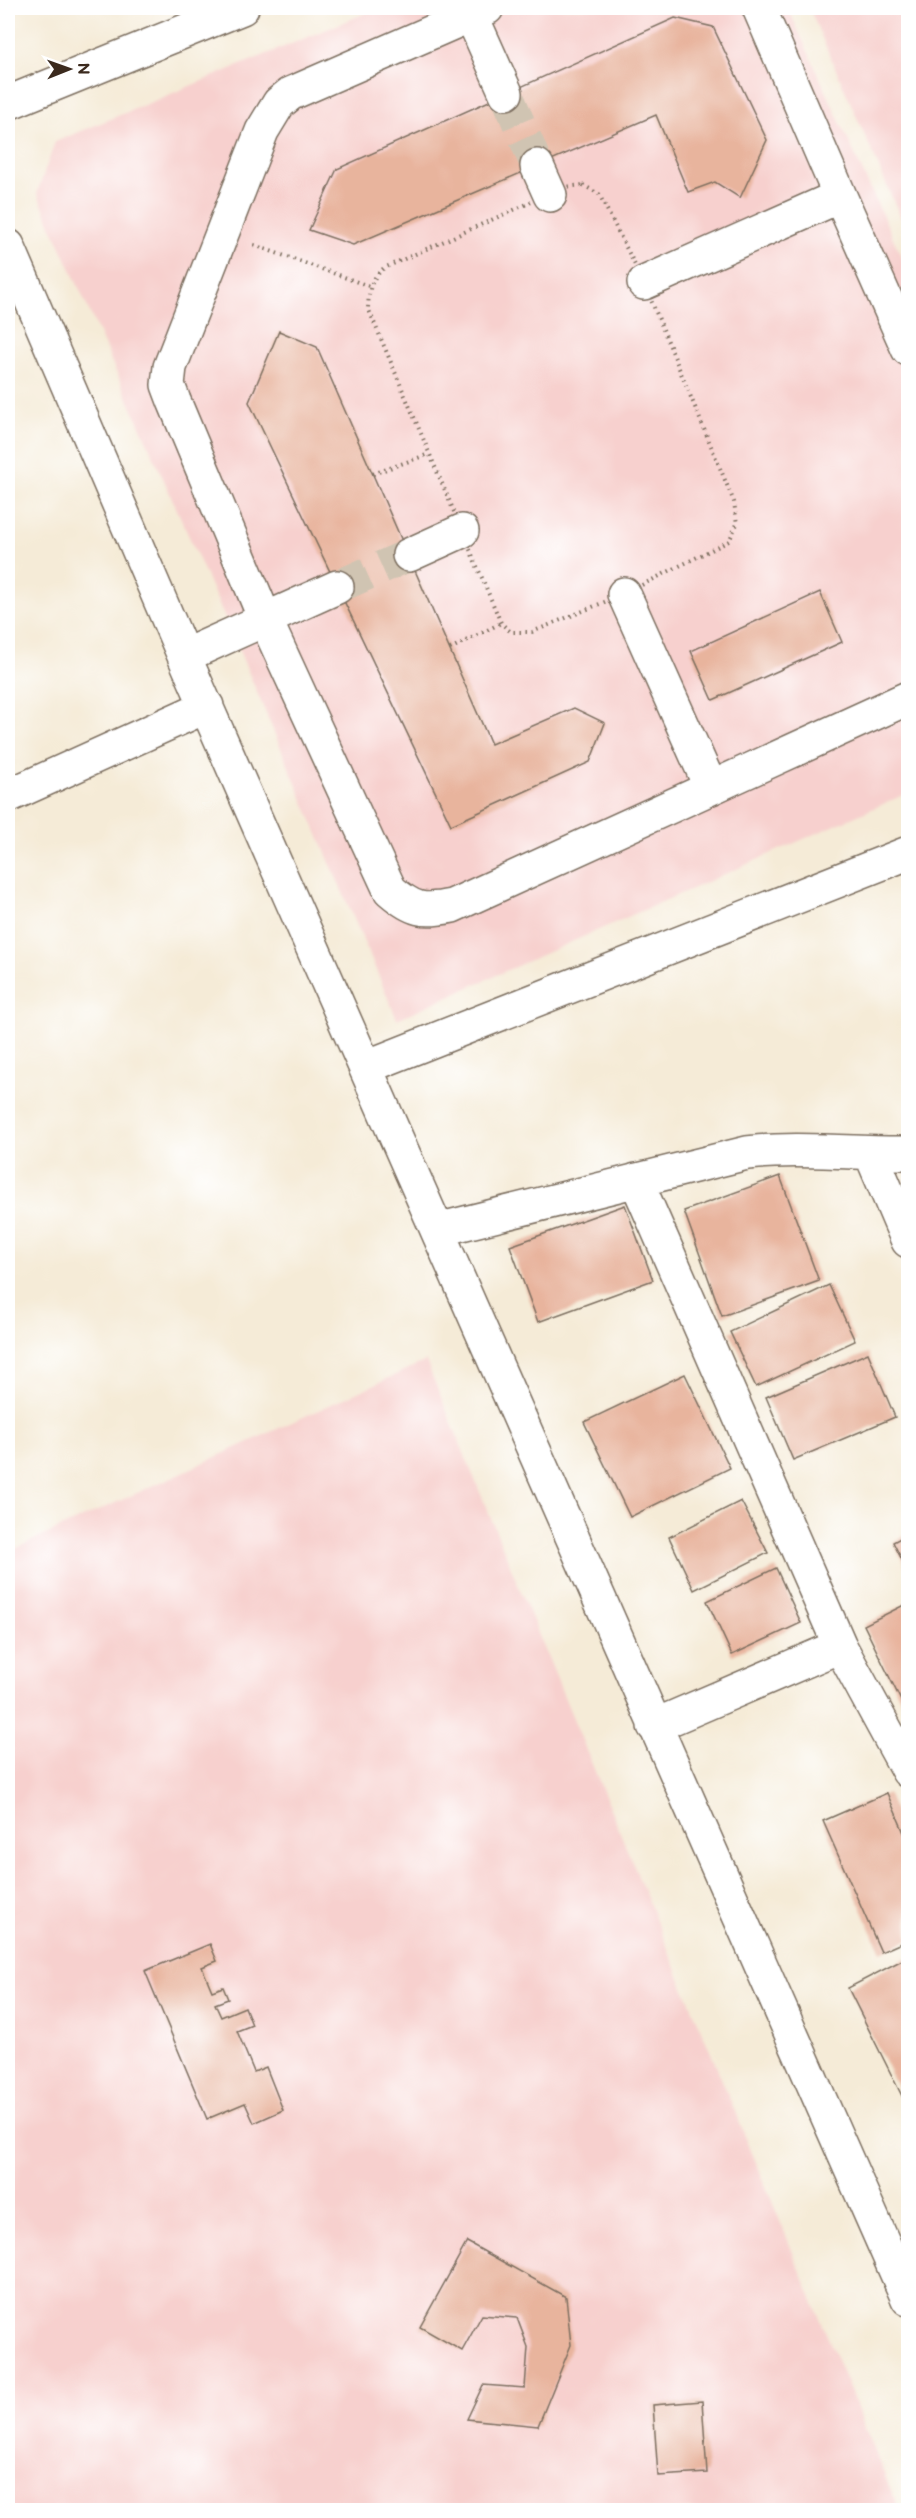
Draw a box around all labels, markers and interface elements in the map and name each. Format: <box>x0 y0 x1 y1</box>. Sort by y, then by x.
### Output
north arrow <box>39 39 99 99</box>
text: N <box>73 63 92 75</box>

